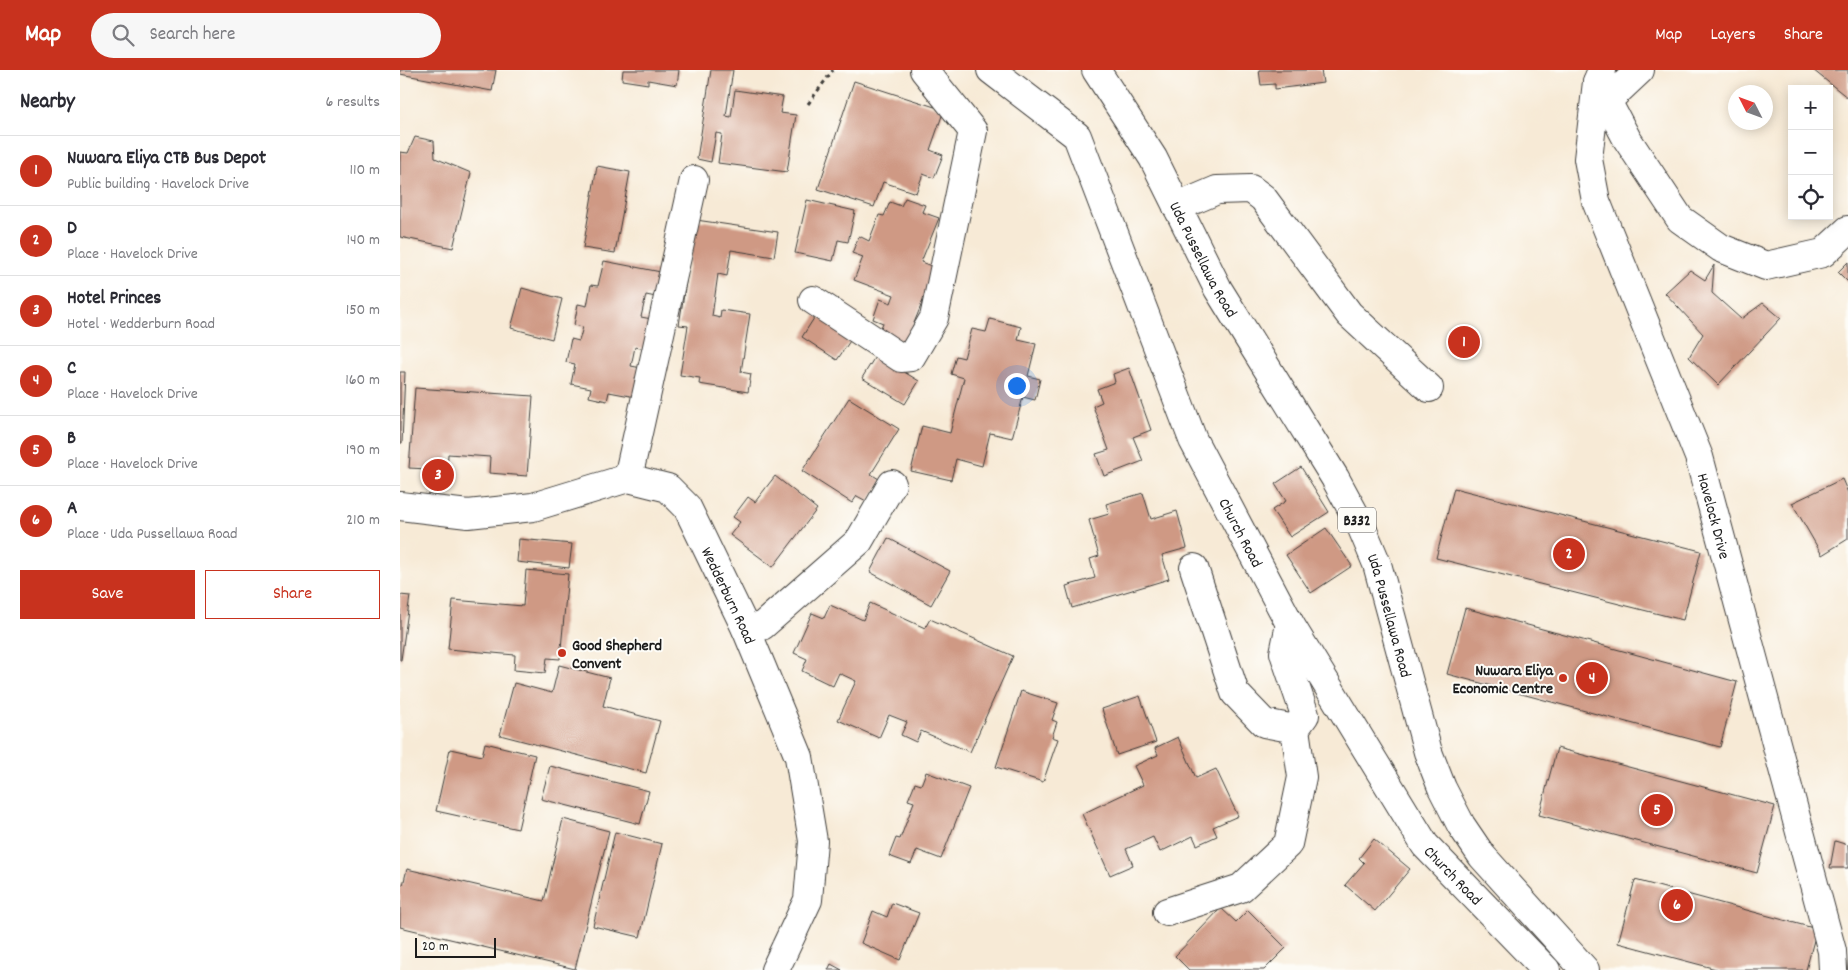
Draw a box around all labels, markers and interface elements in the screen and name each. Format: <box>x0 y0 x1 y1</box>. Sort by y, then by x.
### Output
search box <box>91 13 441 58</box>
text: Map <box>25 18 61 52</box>
icon: search <box>109 21 137 49</box>
text: Search here <box>149 22 235 49</box>
text: Map <box>1655 23 1682 48</box>
text: Layers <box>1710 23 1756 48</box>
text: Share <box>1784 23 1823 48</box>
north arrow <box>1728 85 1773 130</box>
map controls <box>1788 85 1833 220</box>
button: + <box>1788 85 1833 130</box>
text: Nearby <box>20 88 75 118</box>
text: 6 results <box>325 91 380 114</box>
button: − <box>1788 130 1833 175</box>
text: Nuwara Eliya CTB Bus Depot <box>67 146 266 173</box>
text: 1 <box>34 159 38 182</box>
text: 110 m <box>350 159 380 182</box>
text: Public building · Havelock Drive <box>67 173 249 196</box>
button: locate <box>1788 175 1833 220</box>
street label: Uda Pussellawa Road <box>1162 198 1242 323</box>
text: D <box>67 216 77 243</box>
text: 2 <box>33 229 40 252</box>
text: 140 m <box>346 229 380 252</box>
text: Place · Havelock Drive <box>67 243 198 266</box>
text: Hotel Princes <box>67 286 161 313</box>
text: 3 <box>32 299 40 322</box>
text: 150 m <box>346 299 380 322</box>
text: Hotel · Wedderburn Road <box>67 313 215 336</box>
pin: 1 <box>1448 323 1480 361</box>
text: C <box>67 356 76 383</box>
text: 4 <box>33 369 39 392</box>
text: 160 m <box>345 369 380 392</box>
your location <box>1004 373 1030 399</box>
text: Place · Havelock Drive <box>67 383 198 406</box>
text: B <box>67 426 76 453</box>
text: 5 <box>32 439 40 462</box>
text: 190 m <box>346 439 380 462</box>
text: Place · Havelock Drive <box>67 453 198 476</box>
pin: 3 <box>422 456 454 494</box>
street label: Havelock Drive <box>1690 471 1735 562</box>
street label: Church Road <box>1212 495 1267 572</box>
text: A <box>67 496 77 523</box>
road number: B332 <box>1338 508 1376 532</box>
text: 6 <box>32 509 40 532</box>
text: 210 m <box>346 509 380 532</box>
text: Place · Uda Pussellawa Road <box>67 523 238 546</box>
pin: 2 <box>1553 535 1585 573</box>
street label: Wedderburn Road <box>694 544 760 648</box>
street label: Uda Pussellawa Road <box>1360 550 1416 680</box>
button: Save <box>20 570 195 619</box>
button: Share <box>205 570 380 619</box>
place label: Good Shepherd Convent <box>572 635 662 676</box>
marker: Good Shepherd Convent <box>556 647 568 659</box>
pin: 4 <box>1576 659 1608 697</box>
place label: Nuwara Eliya Economic Centre <box>1452 660 1554 701</box>
marker: Nuwara Eliya Economic Centre <box>1557 672 1569 684</box>
pin: 5 <box>1641 791 1673 829</box>
street label: Church Road <box>1417 841 1486 911</box>
pin: 6 <box>1661 886 1693 924</box>
scale bar <box>415 935 496 958</box>
text: 20 m <box>422 937 449 957</box>

